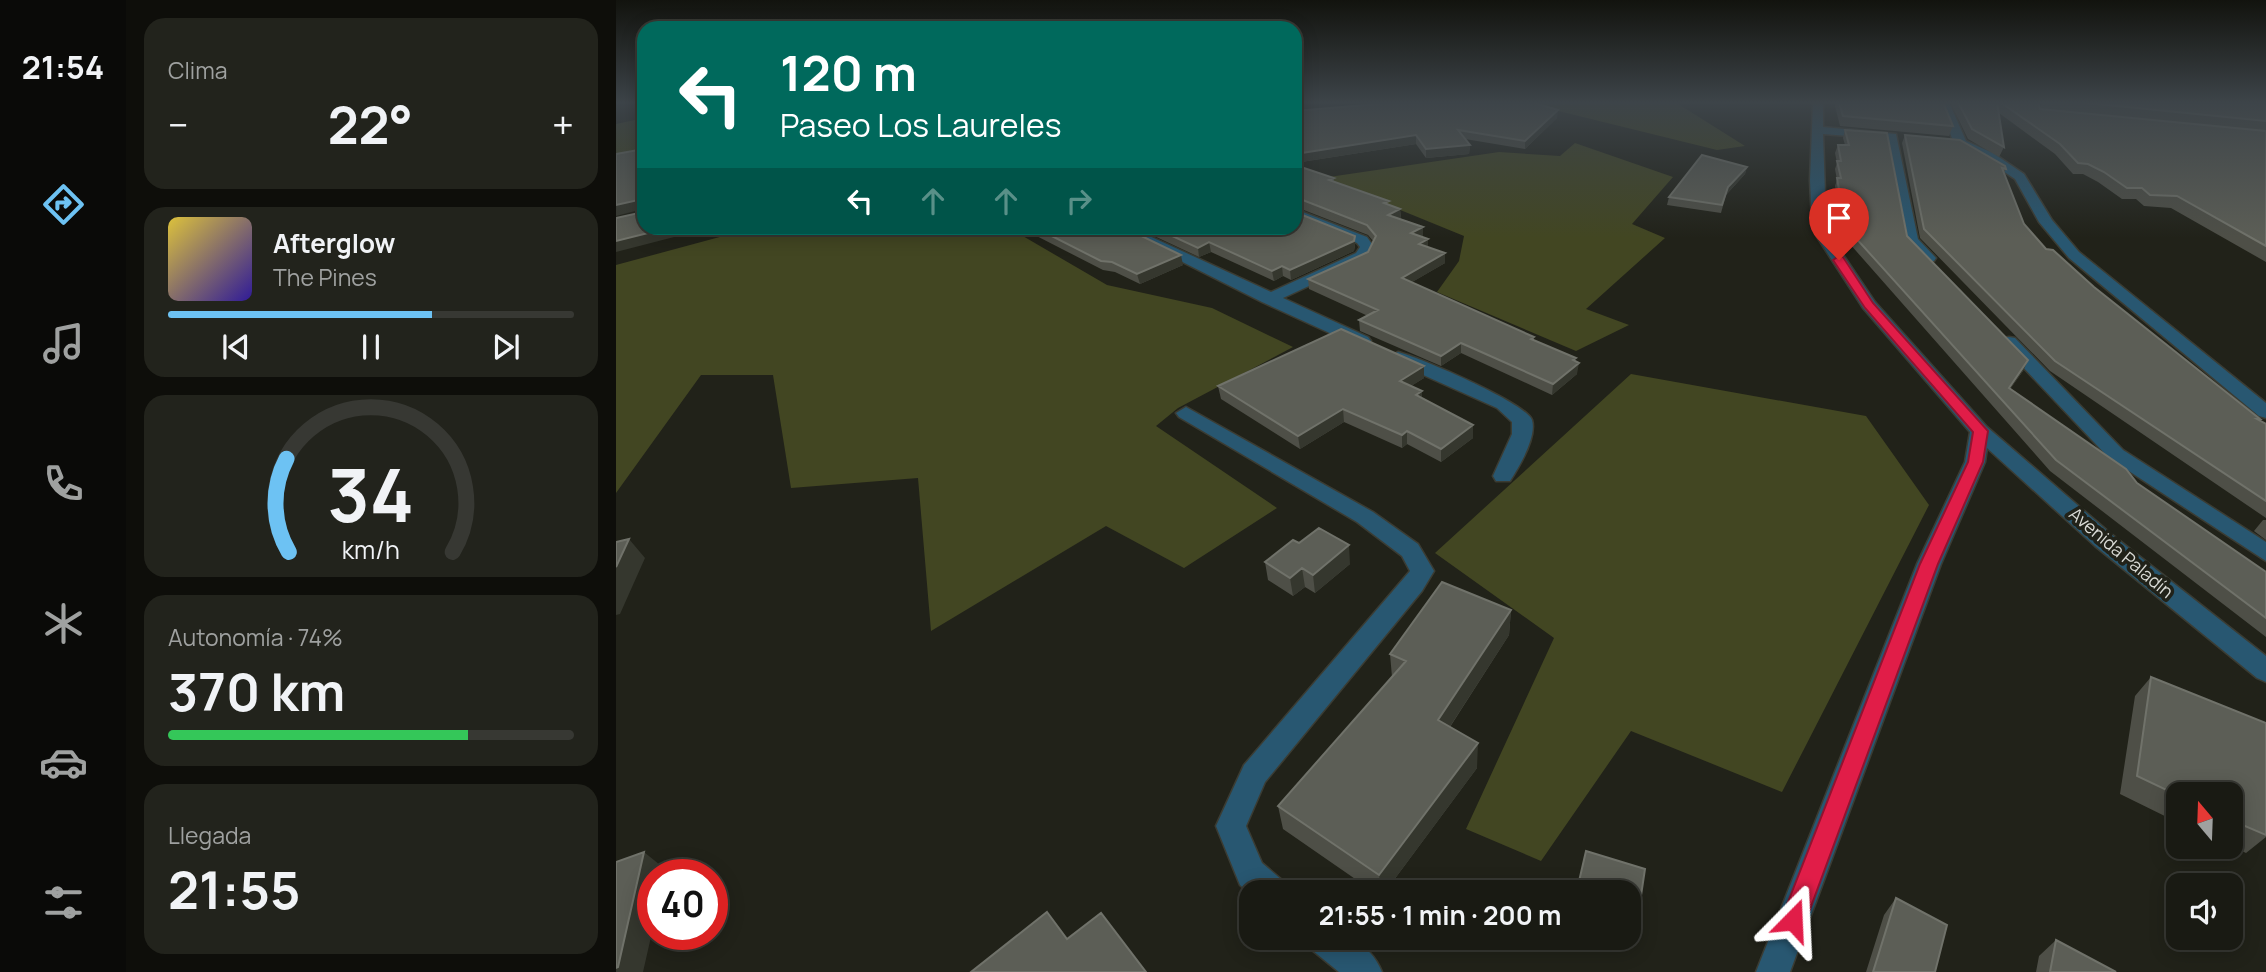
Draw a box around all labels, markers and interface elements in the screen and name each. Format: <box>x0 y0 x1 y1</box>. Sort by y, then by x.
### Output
text: 120 m <box>780 39 917 106</box>
text: 21:54 <box>22 45 104 89</box>
icon: left <box>665 49 756 140</box>
text: Clima <box>168 54 227 86</box>
text: 22° <box>328 89 413 160</box>
text: − <box>168 98 189 150</box>
text: + <box>552 98 574 150</box>
text: Paseo Los Laureles <box>780 103 1062 147</box>
icon: directions <box>39 180 88 229</box>
icon: left <box>841 182 879 220</box>
icon: ahead <box>914 182 952 220</box>
icon: ahead <box>987 182 1025 220</box>
icon: right <box>1060 182 1098 220</box>
pin <box>1809 188 1869 260</box>
icon: arrive <box>1820 199 1858 237</box>
text: Afterglow <box>273 225 395 261</box>
text: The Pines <box>273 261 377 293</box>
icon: music <box>39 319 88 368</box>
icon: previous <box>217 328 255 366</box>
icon: pause <box>352 328 390 366</box>
icon: next <box>487 328 525 366</box>
text: 34 <box>328 444 414 544</box>
icon: phone <box>39 459 88 508</box>
street label: Avenida Paladín <box>2064 502 2179 603</box>
text: km/h <box>342 532 400 567</box>
icon: climate <box>39 599 88 648</box>
text: Autonomía · 74% <box>168 621 343 653</box>
text: 370 km <box>168 656 345 727</box>
icon: car <box>39 738 88 787</box>
north arrow <box>2166 782 2244 859</box>
map controls <box>2166 782 2243 950</box>
text: Llegada <box>168 819 251 851</box>
text: 21:55 <box>168 854 301 925</box>
speed limit sign: 40 <box>637 859 728 950</box>
button: sound <box>2166 873 2243 950</box>
icon: filters <box>39 878 88 927</box>
position arrow <box>1756 883 1830 957</box>
text: 21:55 · 1 min · 200 m <box>1319 897 1561 933</box>

